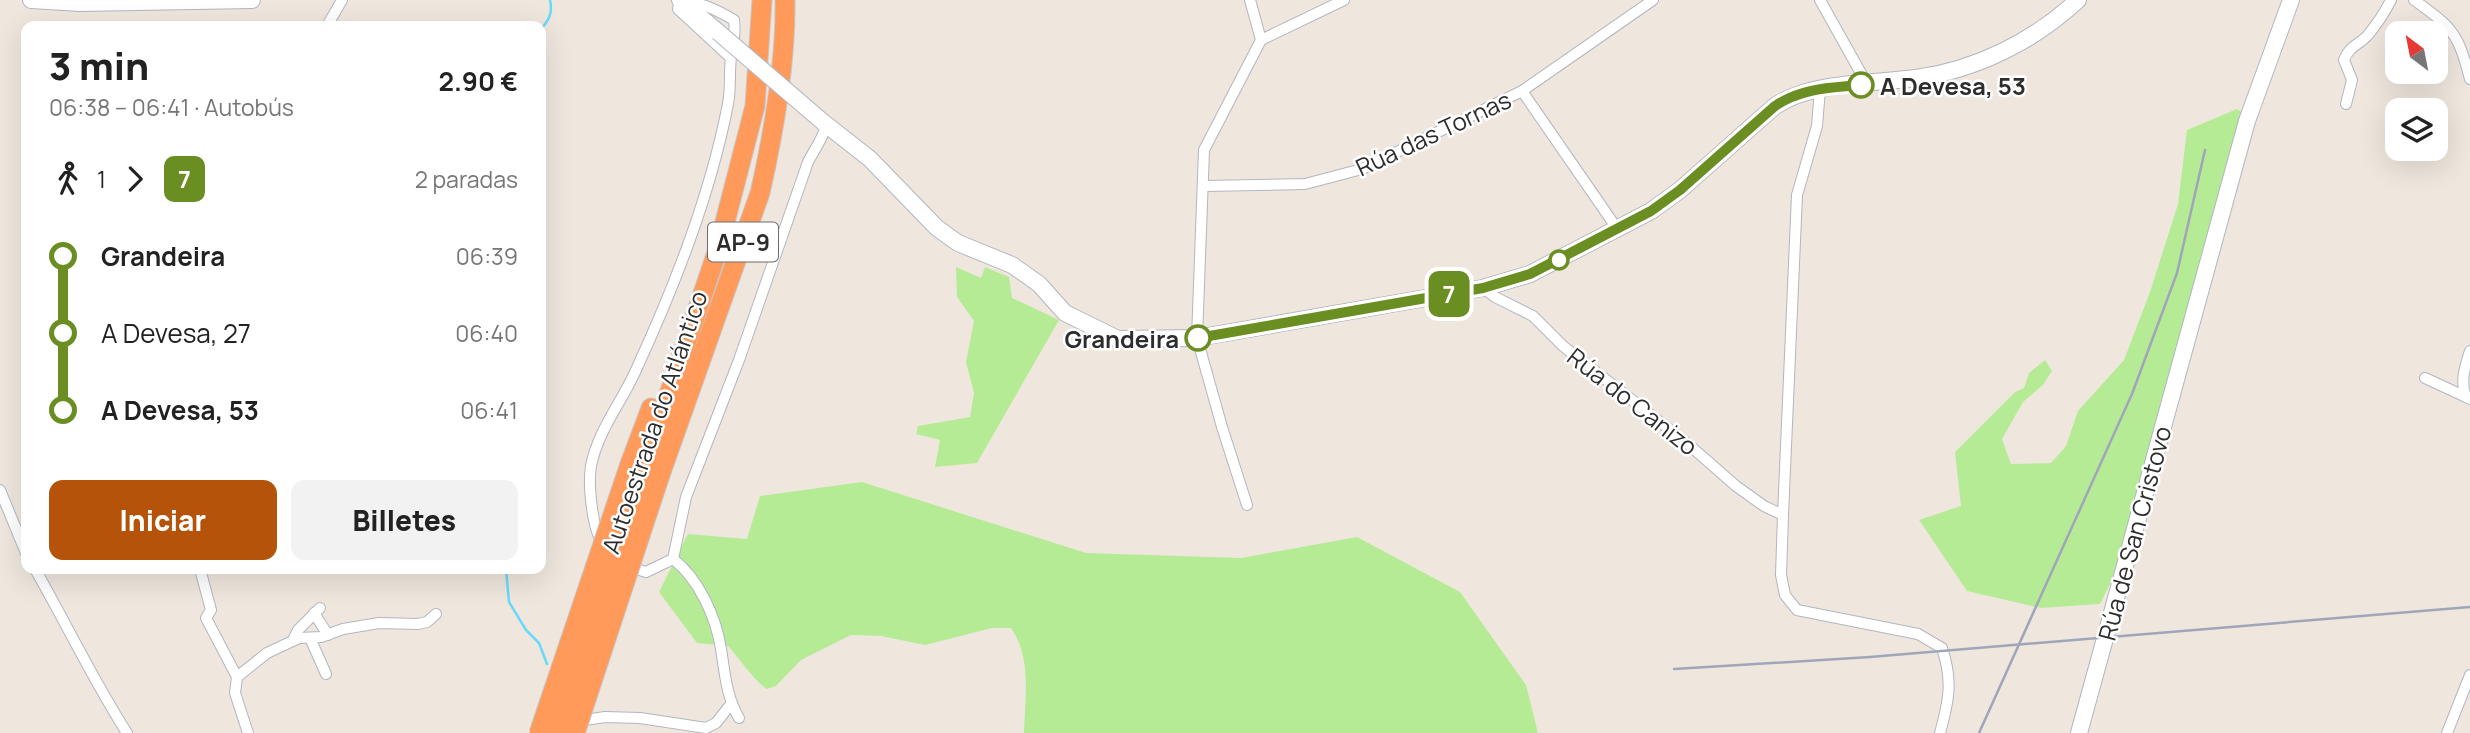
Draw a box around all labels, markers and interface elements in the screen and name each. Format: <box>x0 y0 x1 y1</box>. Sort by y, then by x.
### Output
north arrow <box>2385 21 2448 84</box>
map controls <box>2385 21 2448 161</box>
text: 3 min <box>49 39 149 91</box>
text: 2.90 € <box>438 63 518 99</box>
place label: A Devesa, 53 <box>1880 69 2026 102</box>
marker: A Devesa, 53 <box>1848 72 1874 98</box>
street label: Rúa das Tornas <box>1350 83 1516 183</box>
text: 06:38 – 06:41 · Autobús <box>49 91 294 123</box>
button: layers <box>2385 98 2448 161</box>
icon: walk <box>49 160 87 198</box>
icon: forward <box>116 160 154 198</box>
text: 7 <box>178 162 191 195</box>
text: 1 <box>97 163 106 195</box>
text: 2 paradas <box>415 163 518 195</box>
road number: AP-9 <box>708 222 778 262</box>
text: Grandeira <box>101 238 225 274</box>
text: 06:39 <box>456 240 518 272</box>
unlabelled marker <box>1549 250 1569 270</box>
line badge: 7 <box>1426 271 1472 317</box>
text: 7 <box>1443 277 1455 310</box>
street label: Autoestrada do Atlántico <box>593 286 715 558</box>
text: A Devesa, 27 <box>101 315 251 351</box>
text: 06:40 <box>455 317 518 349</box>
place label: Grandeira <box>1064 322 1179 355</box>
marker: Grandeira <box>1185 325 1211 351</box>
street label: Rúa do Canizo <box>1561 340 1705 462</box>
text: A Devesa, 53 <box>101 392 259 428</box>
text: 06:41 <box>460 394 518 426</box>
street label: Rúa de San Cristovo <box>2090 422 2178 644</box>
button: Iniciar <box>49 480 277 560</box>
button: Billetes <box>291 480 518 560</box>

